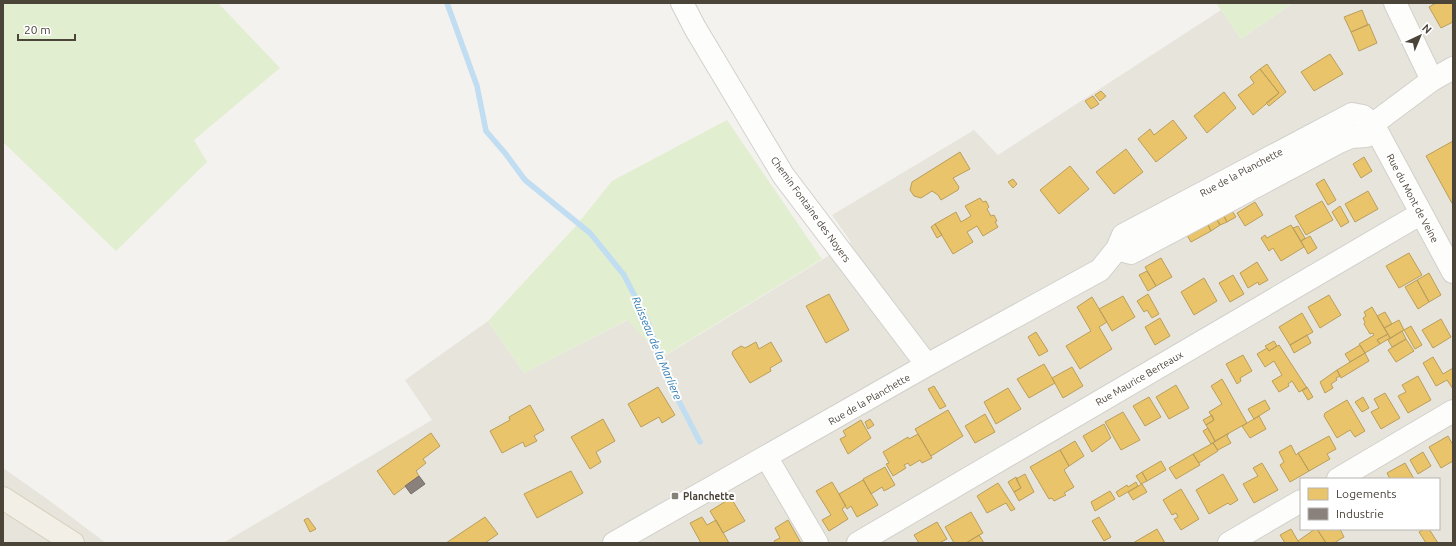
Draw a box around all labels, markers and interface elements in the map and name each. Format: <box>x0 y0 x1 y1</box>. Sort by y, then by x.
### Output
scale bar <box>18 16 75 42</box>
north arrow <box>1400 16 1440 56</box>
text: N <box>1420 22 1434 36</box>
text: 20 m <box>24 23 51 36</box>
street label: Rue de la Planchette <box>1198 146 1285 199</box>
street label: Rue du Mont de Veine <box>1384 152 1441 244</box>
street label: Chemin Fontaine des Noyers <box>769 154 853 264</box>
water label: Ruisseau de la Marliere <box>630 295 684 402</box>
street label: Rue Maurice Berteaux <box>1094 349 1185 408</box>
street label: Rue de la Planchette <box>827 372 912 427</box>
legend <box>1300 478 1440 530</box>
text: Logements <box>1336 487 1396 500</box>
marker: Planchette <box>670 491 680 501</box>
place label: Planchette <box>683 491 735 502</box>
text: Industrie <box>1336 507 1384 520</box>

